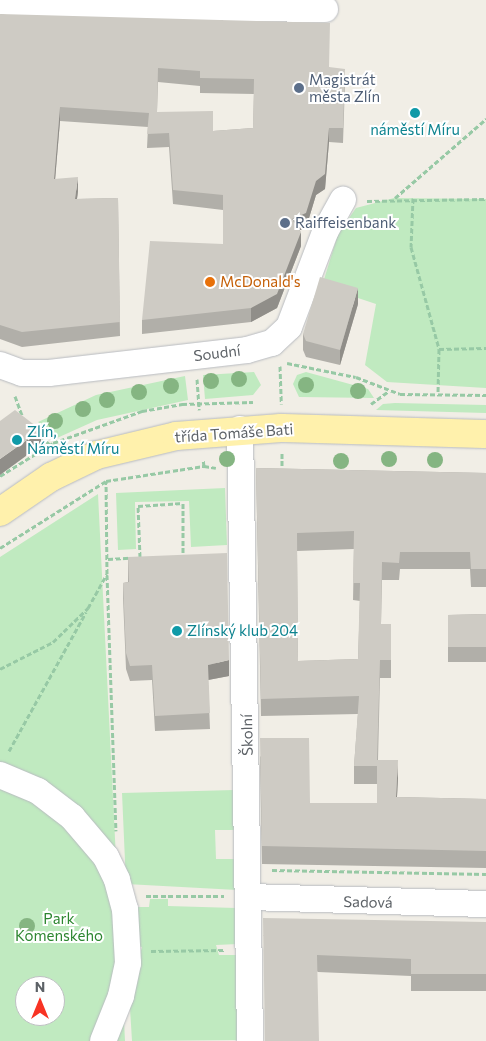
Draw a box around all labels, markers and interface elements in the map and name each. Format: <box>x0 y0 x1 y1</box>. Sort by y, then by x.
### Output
place label: Magistrát města Zlín <box>309 70 380 105</box>
marker: Magistrát města Zlín <box>293 82 305 94</box>
marker: náměstí Míru <box>409 107 421 119</box>
place label: náměstí Míru <box>370 121 460 139</box>
place label: Raiffeisenbank <box>295 214 396 232</box>
marker: Raiffeisenbank <box>279 217 291 229</box>
place label: McDonald's <box>220 273 301 291</box>
marker: McDonald's <box>204 276 216 288</box>
street label: Soudní <box>192 341 242 365</box>
street label: třída Tomáše Bati <box>174 420 294 446</box>
place label: Zlín, Náměstí Míru <box>27 422 119 457</box>
marker: Zlín, Náměstí Míru <box>11 434 23 446</box>
place label: Zlínský klub 204 <box>187 622 298 640</box>
marker: Zlínský klub 204 <box>171 625 183 637</box>
street label: Školní <box>238 714 256 756</box>
street label: Sadová <box>343 893 393 911</box>
park label: Park Komenského <box>15 909 103 944</box>
north arrow <box>15 976 65 1026</box>
text: N <box>35 978 45 995</box>

